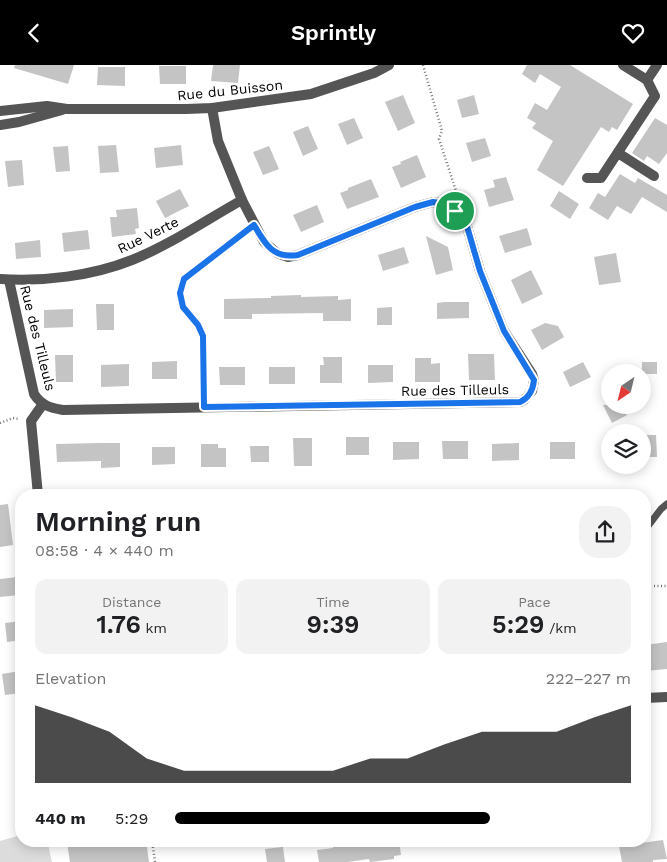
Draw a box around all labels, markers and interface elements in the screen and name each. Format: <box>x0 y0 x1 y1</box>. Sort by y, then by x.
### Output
icon: back <box>20 19 48 47</box>
icon: heart <box>619 19 647 47</box>
text: Sprintly <box>291 20 376 45</box>
street label: Rue du Buisson <box>176 76 284 104</box>
pin <box>434 190 476 232</box>
icon: arrive <box>441 197 469 225</box>
street label: Rue Verte <box>115 213 181 257</box>
street label: Rue des Tilleuls <box>17 284 59 392</box>
north arrow <box>601 364 651 414</box>
map controls <box>601 364 651 474</box>
street label: Rue des Tilleuls <box>401 381 509 399</box>
button: layers <box>601 424 651 474</box>
text: Morning run <box>35 505 201 538</box>
button: share <box>579 506 631 558</box>
text: 08:58 · 4 × 440 m <box>35 541 174 560</box>
text: Distance <box>102 594 161 610</box>
text: Time <box>316 594 350 610</box>
text: Pace <box>518 594 551 610</box>
text: 1.76 <box>96 610 141 639</box>
text: 9:39 <box>306 610 360 639</box>
text: 5:29 <box>492 610 544 639</box>
text: km <box>141 620 167 636</box>
text: /km <box>544 620 577 636</box>
text: Elevation <box>35 669 106 688</box>
text: 222–227 m <box>546 669 631 688</box>
text: 440 m <box>35 809 86 828</box>
text: 5:29 <box>115 809 148 828</box>

